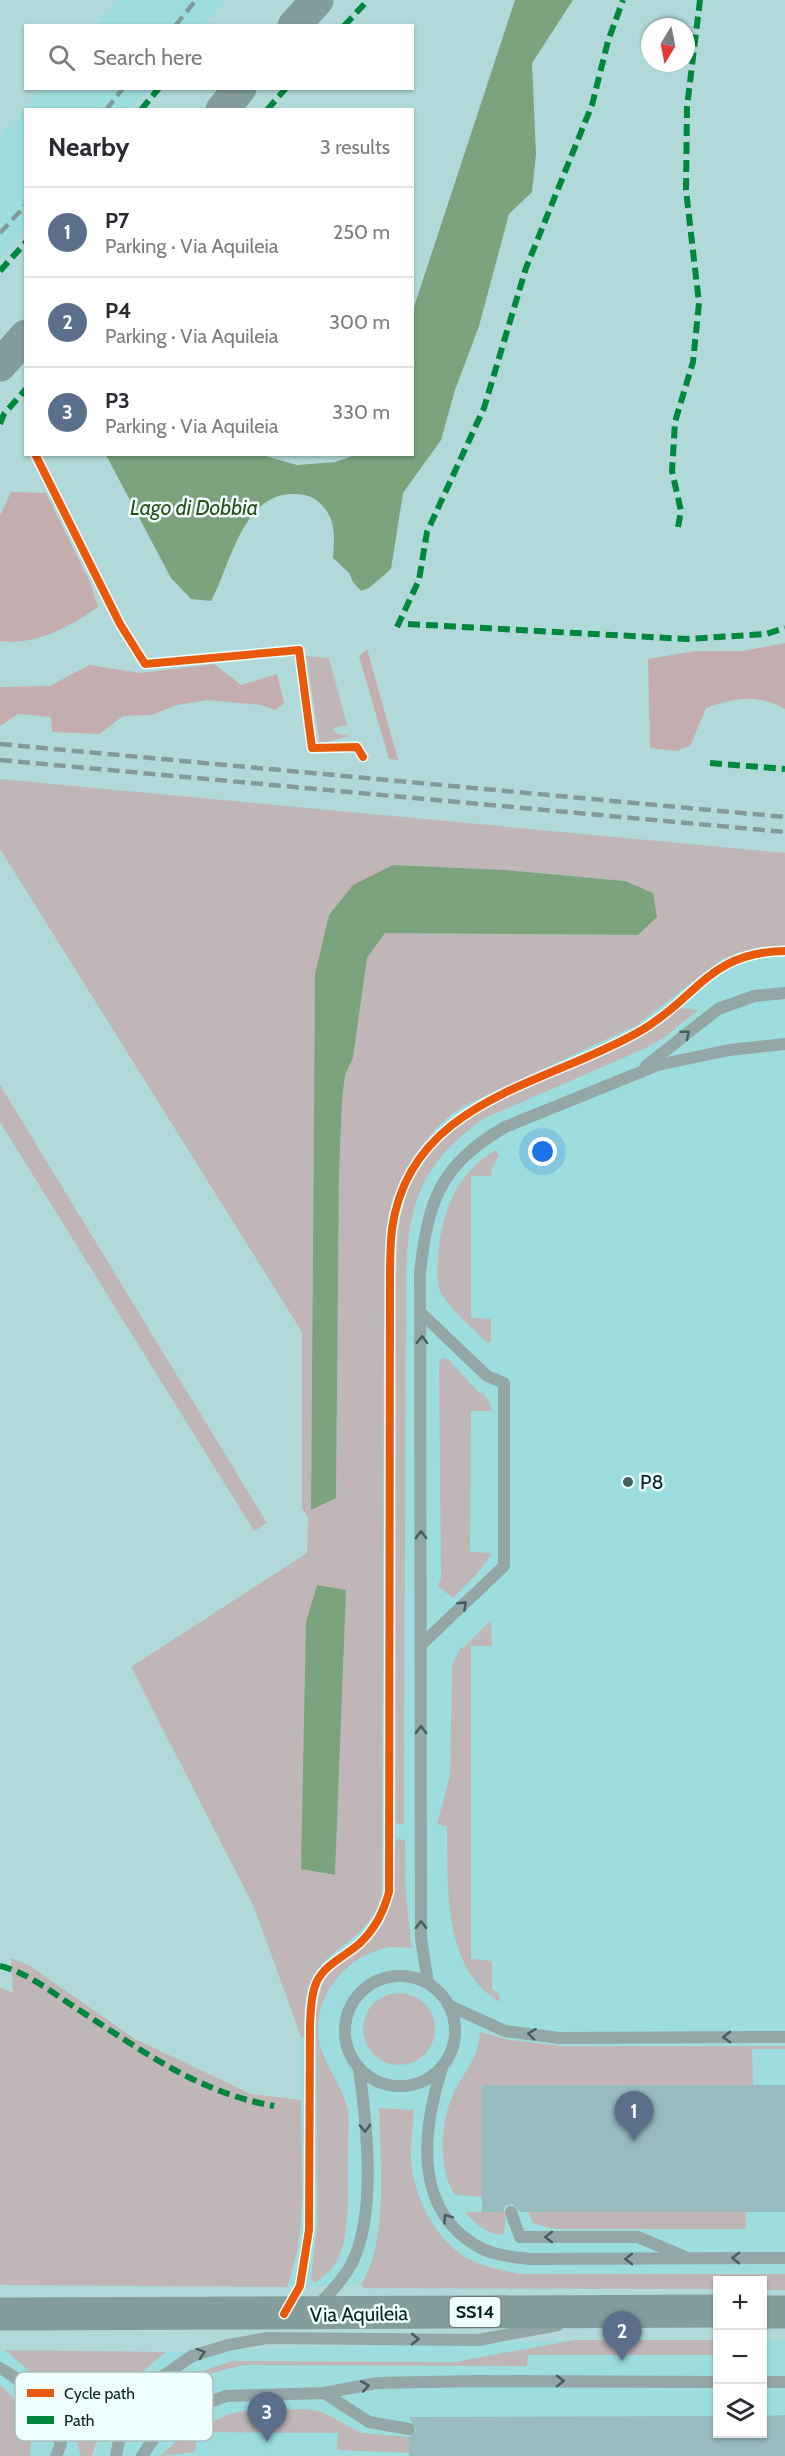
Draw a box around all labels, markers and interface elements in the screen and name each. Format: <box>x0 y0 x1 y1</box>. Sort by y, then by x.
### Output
north arrow <box>641 18 695 72</box>
search box <box>24 24 414 90</box>
icon: search <box>45 41 78 74</box>
text: Search here <box>93 44 202 71</box>
text: Nearby <box>48 131 129 163</box>
text: 3 results <box>320 135 390 159</box>
text: P7 <box>105 207 129 234</box>
text: 1 <box>64 220 71 244</box>
text: 250 m <box>333 220 390 244</box>
text: Parking · Via Aquileia <box>105 234 278 258</box>
text: P4 <box>105 297 132 324</box>
text: 2 <box>62 310 73 334</box>
text: 300 m <box>329 310 390 334</box>
text: Parking · Via Aquileia <box>105 324 278 348</box>
text: P3 <box>105 387 130 414</box>
text: 3 <box>62 400 73 424</box>
text: 330 m <box>332 400 390 424</box>
text: Parking · Via Aquileia <box>105 414 278 438</box>
water label: Lago di Dobbia <box>130 495 258 520</box>
one-way arrow <box>679 1030 690 1041</box>
your location <box>528 1137 557 1166</box>
one-way arrow <box>415 1336 428 1345</box>
place label: P8 <box>640 1470 664 1494</box>
marker: P8 <box>621 1475 635 1489</box>
one-way arrow <box>415 1531 427 1540</box>
one-way arrow <box>455 1602 466 1613</box>
one-way arrow <box>415 1726 427 1735</box>
one-way arrow <box>415 1921 427 1930</box>
one-way arrow <box>527 2029 536 2041</box>
one-way arrow <box>722 2031 731 2043</box>
pin: 1 <box>614 2092 654 2141</box>
one-way arrow <box>358 2124 371 2133</box>
one-way arrow <box>444 2213 455 2224</box>
one-way arrow <box>545 2231 554 2243</box>
one-way arrow <box>624 2252 633 2265</box>
one-way arrow <box>732 2252 741 2264</box>
map controls <box>713 2276 767 2438</box>
button: + <box>713 2276 767 2330</box>
road number: SS14 <box>450 2297 500 2327</box>
street label: Via Aquileia <box>310 2301 409 2327</box>
pin: 2 <box>602 2312 642 2361</box>
button: − <box>713 2330 767 2384</box>
one-way arrow <box>410 2333 419 2345</box>
one-way arrow <box>195 2348 206 2360</box>
legend <box>15 2372 213 2441</box>
one-way arrow <box>556 2375 565 2387</box>
one-way arrow <box>360 2380 370 2393</box>
text: Cycle path <box>64 2384 135 2403</box>
button: layers <box>713 2384 767 2438</box>
pin: 3 <box>248 2392 286 2442</box>
text: Path <box>64 2411 95 2430</box>

